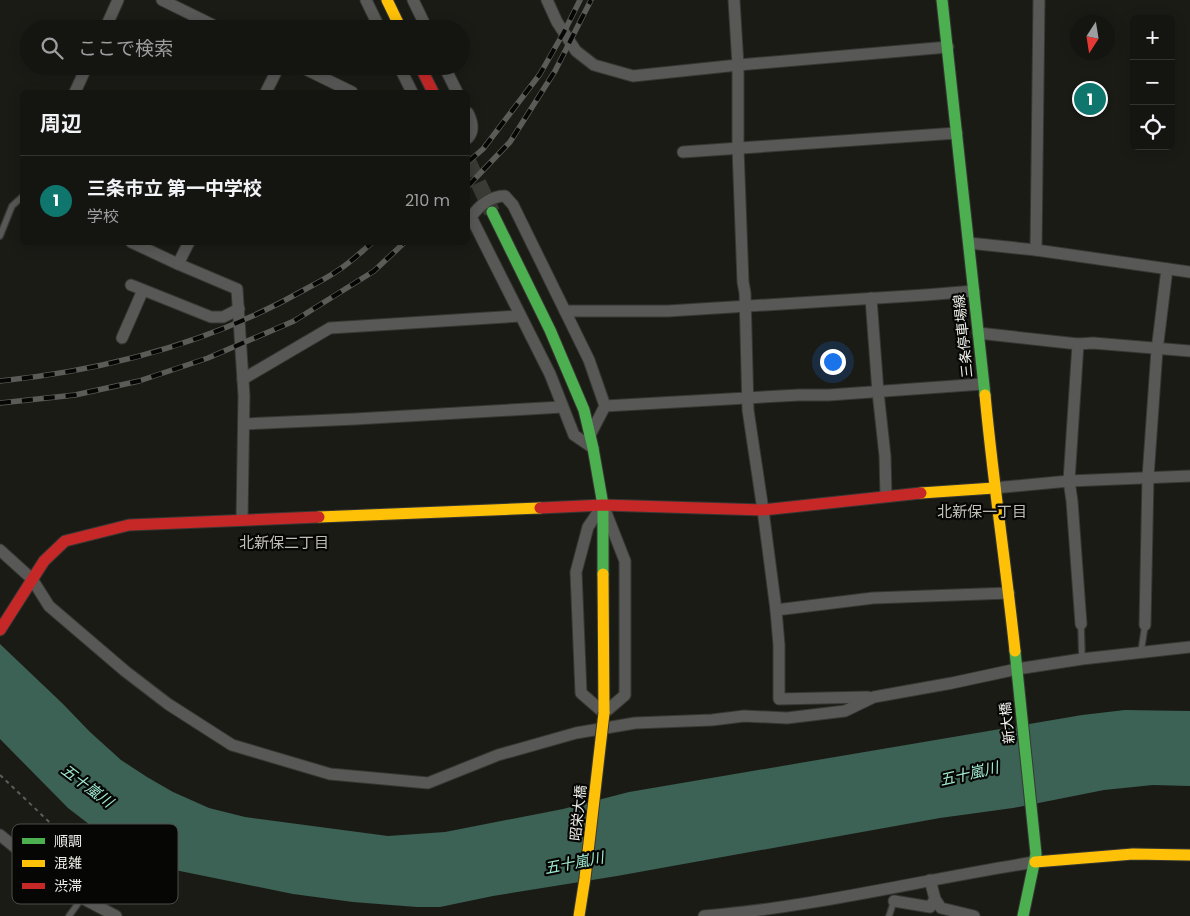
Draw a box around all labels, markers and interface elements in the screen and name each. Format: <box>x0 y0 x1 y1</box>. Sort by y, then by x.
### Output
north arrow <box>1070 15 1115 60</box>
map controls <box>1130 15 1175 150</box>
button: + <box>1130 15 1175 60</box>
search box <box>20 20 470 75</box>
icon: search <box>38 34 66 62</box>
text: ここで検索 <box>78 35 173 62</box>
button: − <box>1130 60 1175 105</box>
pin: 1 <box>1074 80 1106 118</box>
button: locate <box>1130 105 1175 150</box>
text: 周辺 <box>40 109 82 138</box>
text: 三条市立 第一中学校 <box>87 175 262 202</box>
text: 1 <box>53 189 59 212</box>
text: 210 m <box>405 189 450 212</box>
text: 学校 <box>87 205 119 228</box>
street label: 三条停車場線 <box>949 293 977 379</box>
your location <box>820 349 846 375</box>
district label: 北新保一丁目 <box>937 501 1027 522</box>
district label: 北新保二丁目 <box>239 532 329 553</box>
street label: 新大橋 <box>995 701 1019 745</box>
water label: 五十嵐川 <box>937 756 1002 790</box>
water label: 五十嵐川 <box>57 759 119 813</box>
street label: 昭栄大橋 <box>565 784 591 842</box>
legend <box>12 824 178 904</box>
text: 順調 <box>54 831 82 851</box>
water label: 五十嵐川 <box>542 846 607 879</box>
text: 混雑 <box>54 853 82 873</box>
text: 渋滞 <box>54 876 82 896</box>

